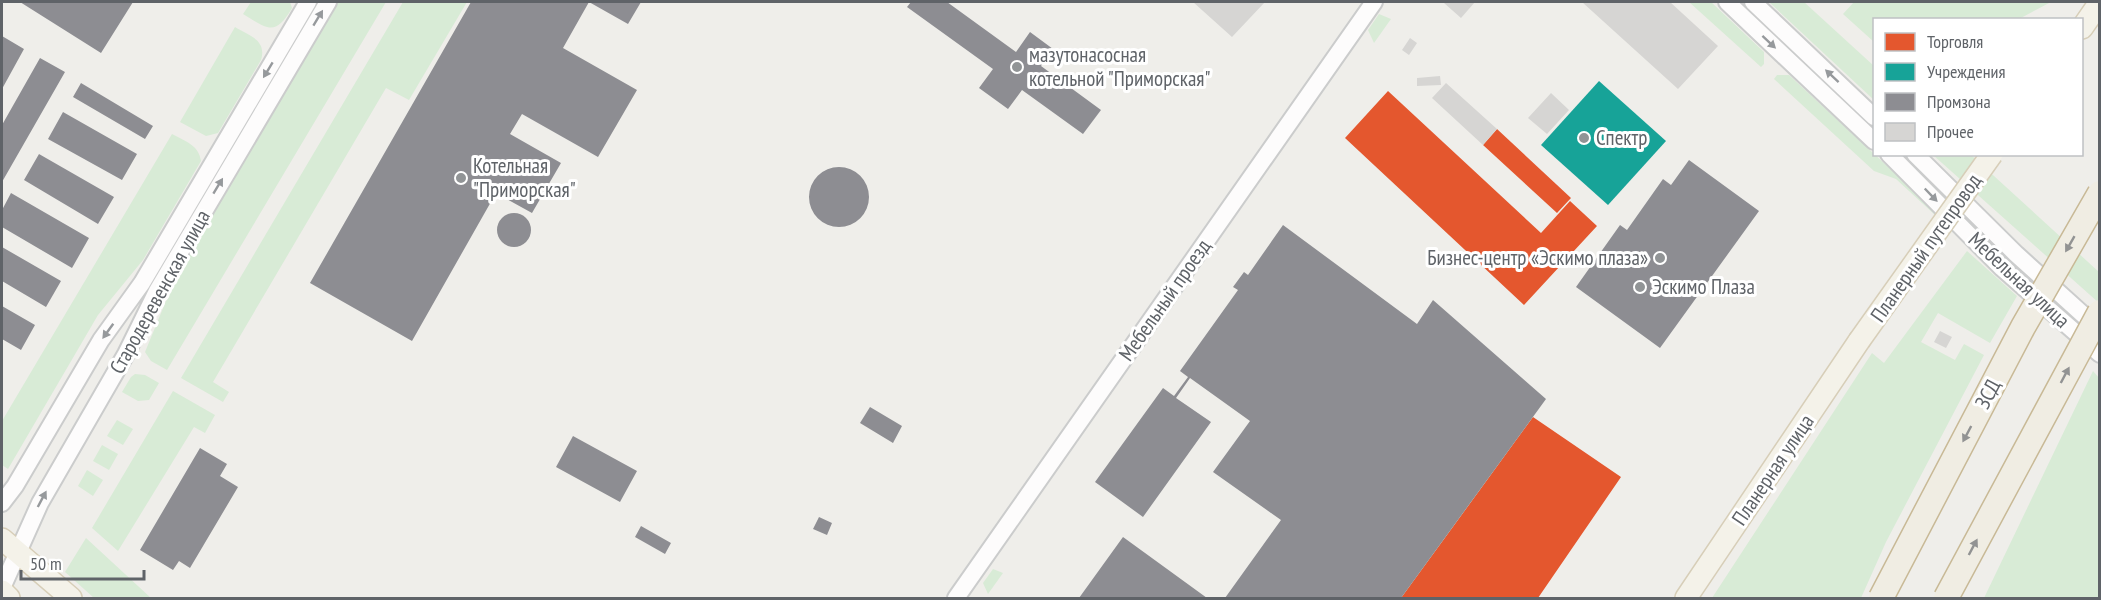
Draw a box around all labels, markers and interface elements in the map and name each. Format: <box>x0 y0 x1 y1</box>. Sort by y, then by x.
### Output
one-way arrow <box>313 9 323 26</box>
legend <box>1873 18 2083 156</box>
text: Торговля <box>1927 30 1983 53</box>
one-way arrow <box>1762 34 1776 48</box>
place label: мазутонасосная котельной "Приморская" <box>1029 41 1210 92</box>
marker: мазутонасосная котельной "Приморская" <box>1010 60 1024 74</box>
text: Учреждения <box>1927 60 2005 83</box>
one-way arrow <box>263 62 273 79</box>
one-way arrow <box>1825 70 1839 84</box>
text: Промзона <box>1927 90 1991 113</box>
text: Прочее <box>1927 120 1974 143</box>
place label: Спектр <box>1596 124 1647 151</box>
marker: Спектр <box>1577 131 1591 145</box>
place label: Котельная "Приморская" <box>473 152 576 203</box>
street label: Планерный путепровод <box>1864 168 1987 327</box>
marker: Котельная "Приморская" <box>454 171 468 185</box>
one-way arrow <box>213 178 224 194</box>
one-way arrow <box>1924 188 1938 203</box>
street label: Стародеревенская улица <box>103 205 216 378</box>
street label: Мебельная улица <box>1963 226 2076 333</box>
street label: Мебельный проезд <box>1113 234 1217 366</box>
one-way arrow <box>2065 236 2076 252</box>
place label: Бизнес-центр «Эскимо плаза» <box>1427 244 1648 271</box>
marker: Бизнес-центр «Эскимо плаза» <box>1653 251 1667 265</box>
place label: Эскимо Плаза <box>1652 273 1755 300</box>
marker: Эскимо Плаза <box>1633 280 1647 294</box>
one-way arrow <box>102 323 114 338</box>
one-way arrow <box>2060 366 2070 383</box>
street label: ЗСД <box>1969 374 2006 413</box>
street label: Планерная улица <box>1726 409 1820 530</box>
one-way arrow <box>1962 425 1972 442</box>
one-way arrow <box>37 491 47 508</box>
one-way arrow <box>1968 538 1978 555</box>
scale bar <box>21 543 144 581</box>
text: 50 m <box>30 552 62 575</box>

